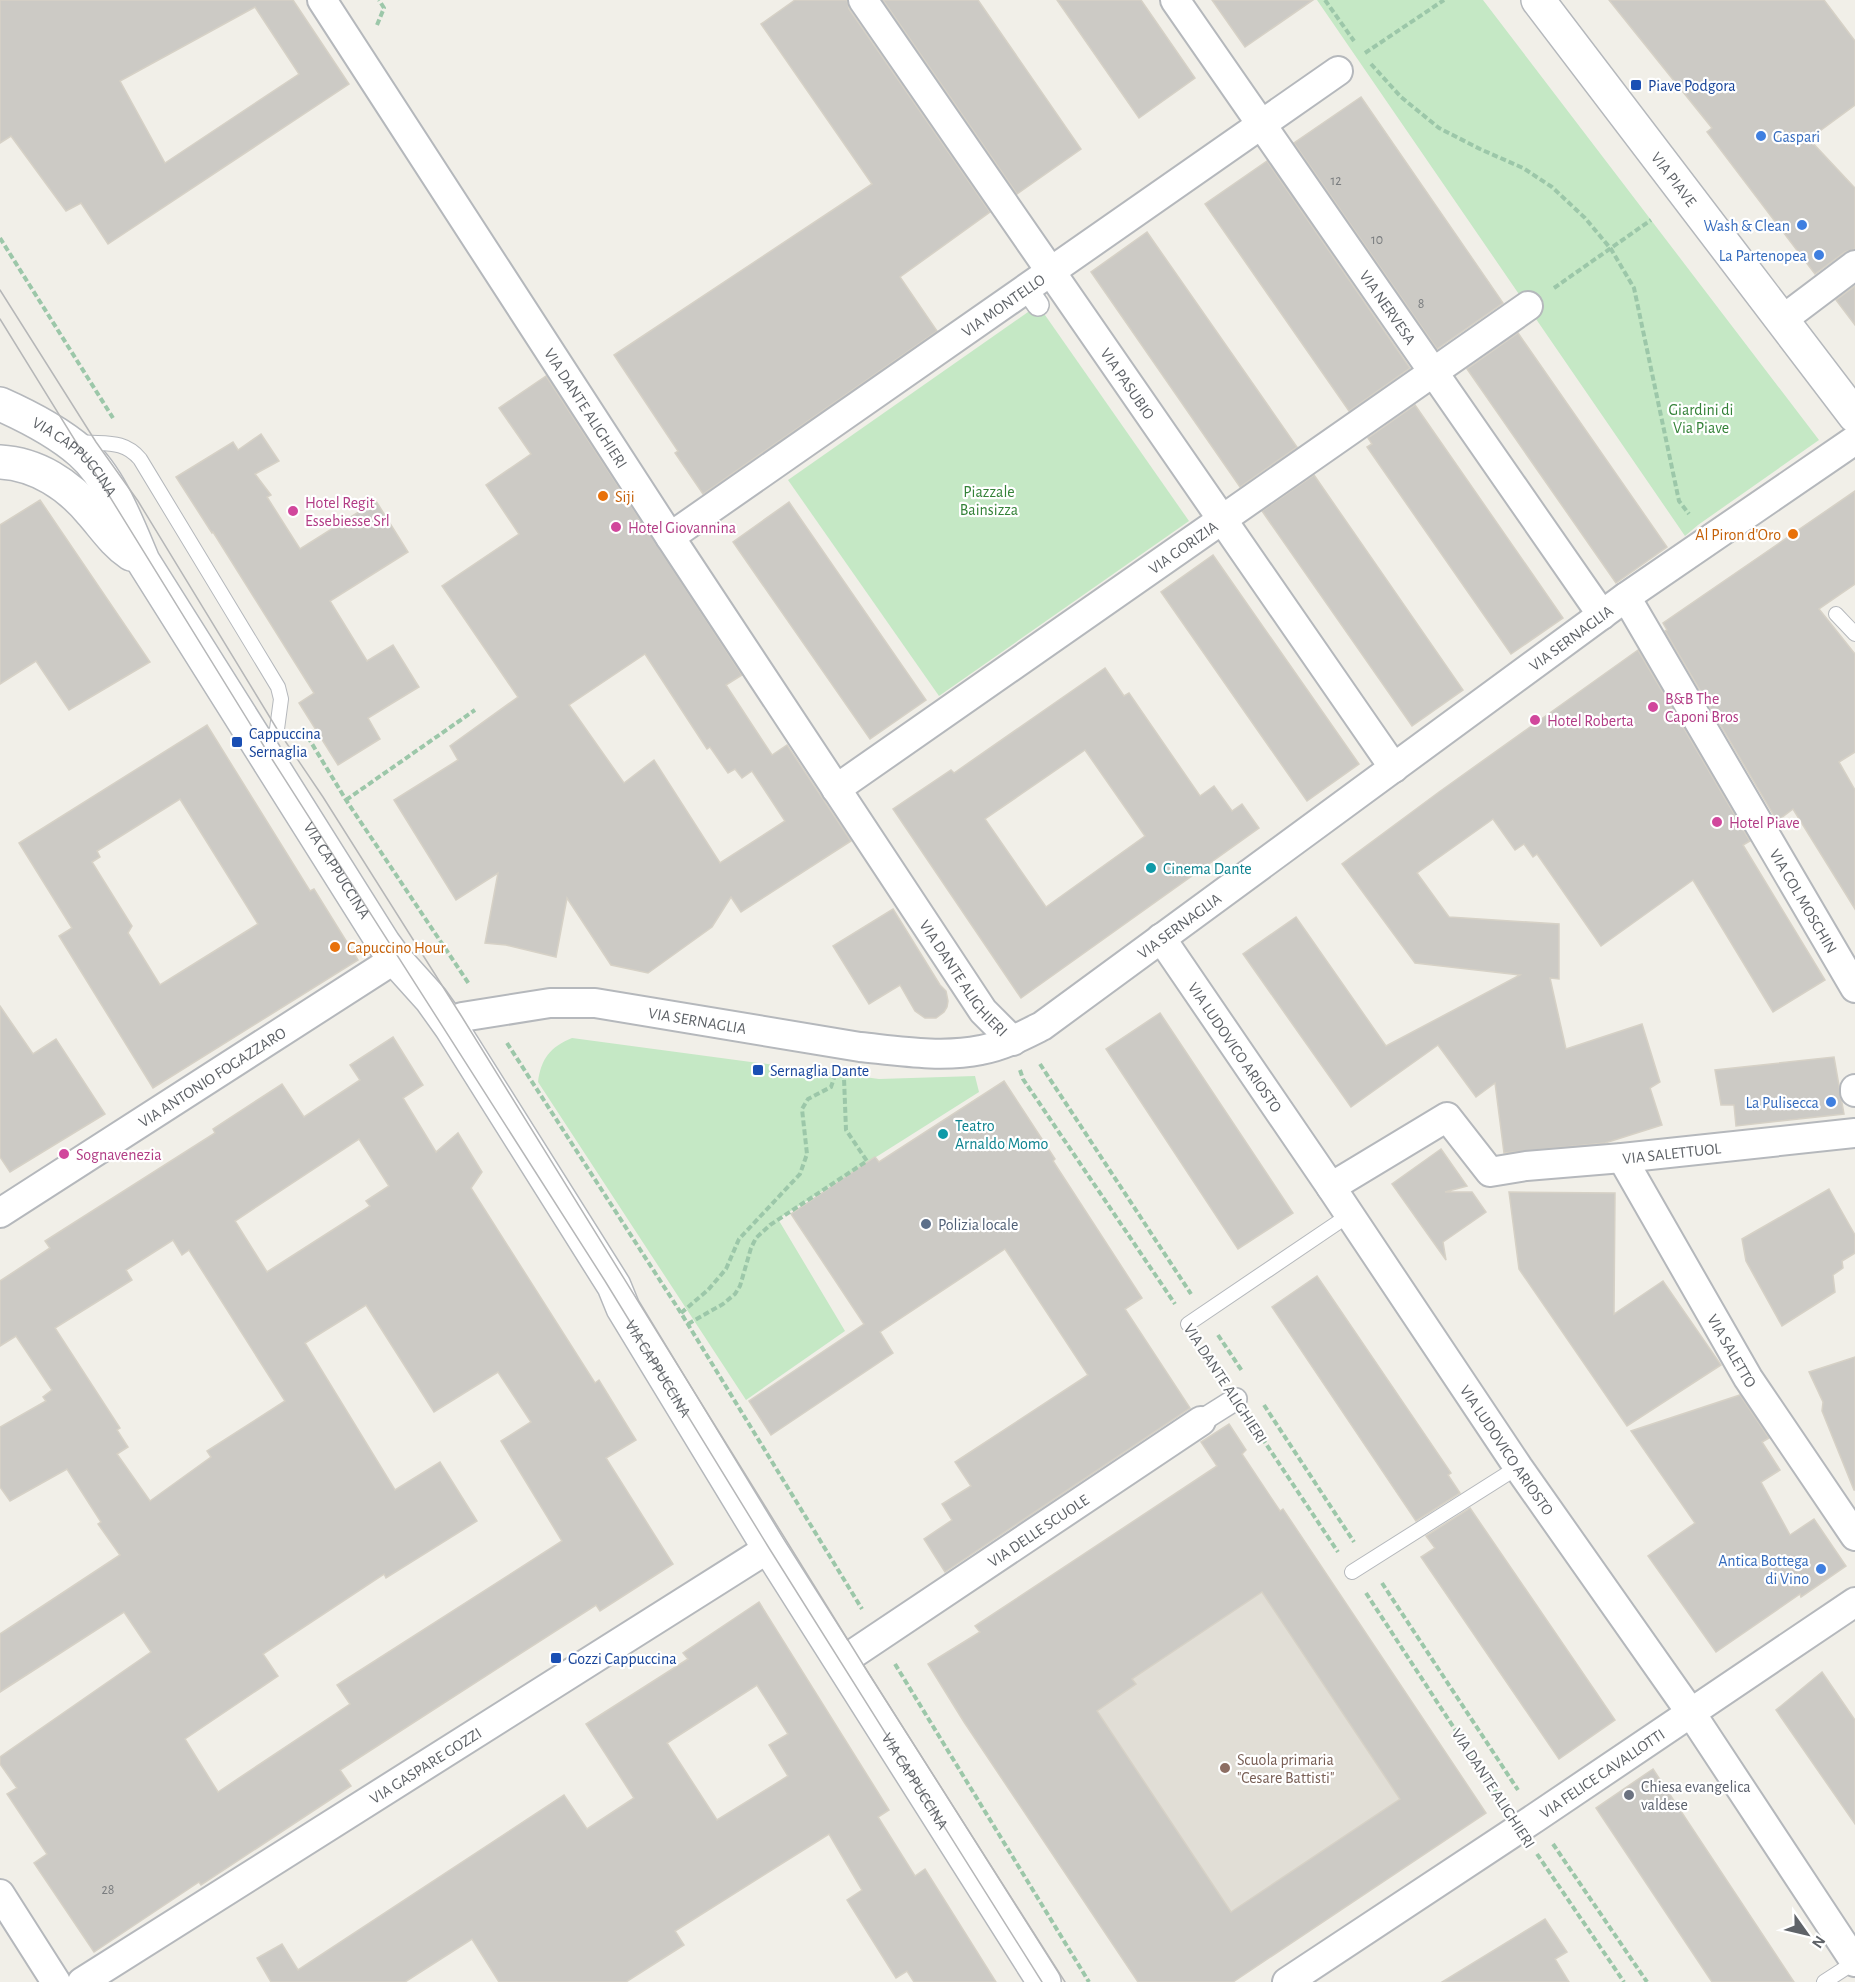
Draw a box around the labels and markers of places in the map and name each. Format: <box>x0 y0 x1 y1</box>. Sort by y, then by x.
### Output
marker: Piave Podgora <box>1629 78 1643 92</box>
place label: Piave Podgora <box>1648 78 1736 94</box>
marker: Gaspari <box>1754 129 1768 143</box>
place label: Gaspari <box>1773 129 1820 145</box>
place label: Wash & Clean <box>1703 218 1790 234</box>
marker: Wash & Clean <box>1795 218 1809 232</box>
place label: La Partenopea <box>1719 248 1807 264</box>
marker: La Partenopea <box>1812 248 1826 262</box>
marker: Siji <box>596 489 610 503</box>
place label: Siji <box>615 489 635 506</box>
place label: Hotel Regit Essebiesse Srl <box>305 495 390 529</box>
marker: Hotel Regit Essebiesse Srl <box>286 504 300 518</box>
marker: Hotel Giovannina <box>609 520 623 534</box>
place label: Hotel Giovannina <box>628 520 736 536</box>
place label: Al Piron d'Oro <box>1695 527 1781 543</box>
marker: Al Piron d'Oro <box>1786 527 1800 541</box>
place label: B&B The Caponi Bros <box>1665 691 1739 725</box>
marker: B&B The Caponi Bros <box>1646 700 1660 714</box>
marker: Hotel Roberta <box>1528 713 1542 727</box>
place label: Hotel Roberta <box>1547 713 1634 729</box>
place label: Cappuccina Sernaglia <box>249 726 321 760</box>
marker: Cappuccina Sernaglia <box>230 735 244 749</box>
marker: Hotel Piave <box>1710 815 1724 829</box>
place label: Hotel Piave <box>1729 815 1800 831</box>
marker: Cinema Dante <box>1144 861 1158 875</box>
place label: Cinema Dante <box>1163 861 1252 877</box>
marker: Capuccino Hour <box>328 940 342 954</box>
place label: Capuccino Hour <box>347 940 446 956</box>
marker: Sernaglia Dante <box>751 1063 765 1077</box>
place label: Sernaglia Dante <box>770 1063 869 1079</box>
place label: La Pulisecca <box>1745 1095 1819 1111</box>
marker: La Pulisecca <box>1824 1095 1838 1109</box>
place label: Teatro Arnaldo Momo <box>955 1118 1048 1152</box>
marker: Teatro Arnaldo Momo <box>936 1127 950 1141</box>
marker: Sognavenezia <box>57 1147 71 1161</box>
place label: Sognavenezia <box>76 1147 162 1163</box>
marker: Polizia locale <box>919 1217 933 1231</box>
place label: Polizia locale <box>938 1217 1018 1233</box>
place label: Antica Bottega di Vino <box>1718 1553 1809 1587</box>
marker: Antica Bottega di Vino <box>1814 1562 1828 1576</box>
marker: Gozzi Cappuccina <box>549 1651 563 1665</box>
place label: Gozzi Cappuccina <box>568 1651 677 1667</box>
place label: Scuola primaria "Cesare Battisti" <box>1237 1752 1334 1786</box>
marker: Scuola primaria "Cesare Battisti" <box>1218 1761 1232 1775</box>
place label: Chiesa evangelica valdese <box>1641 1779 1751 1813</box>
marker: Chiesa evangelica valdese <box>1622 1788 1636 1802</box>

